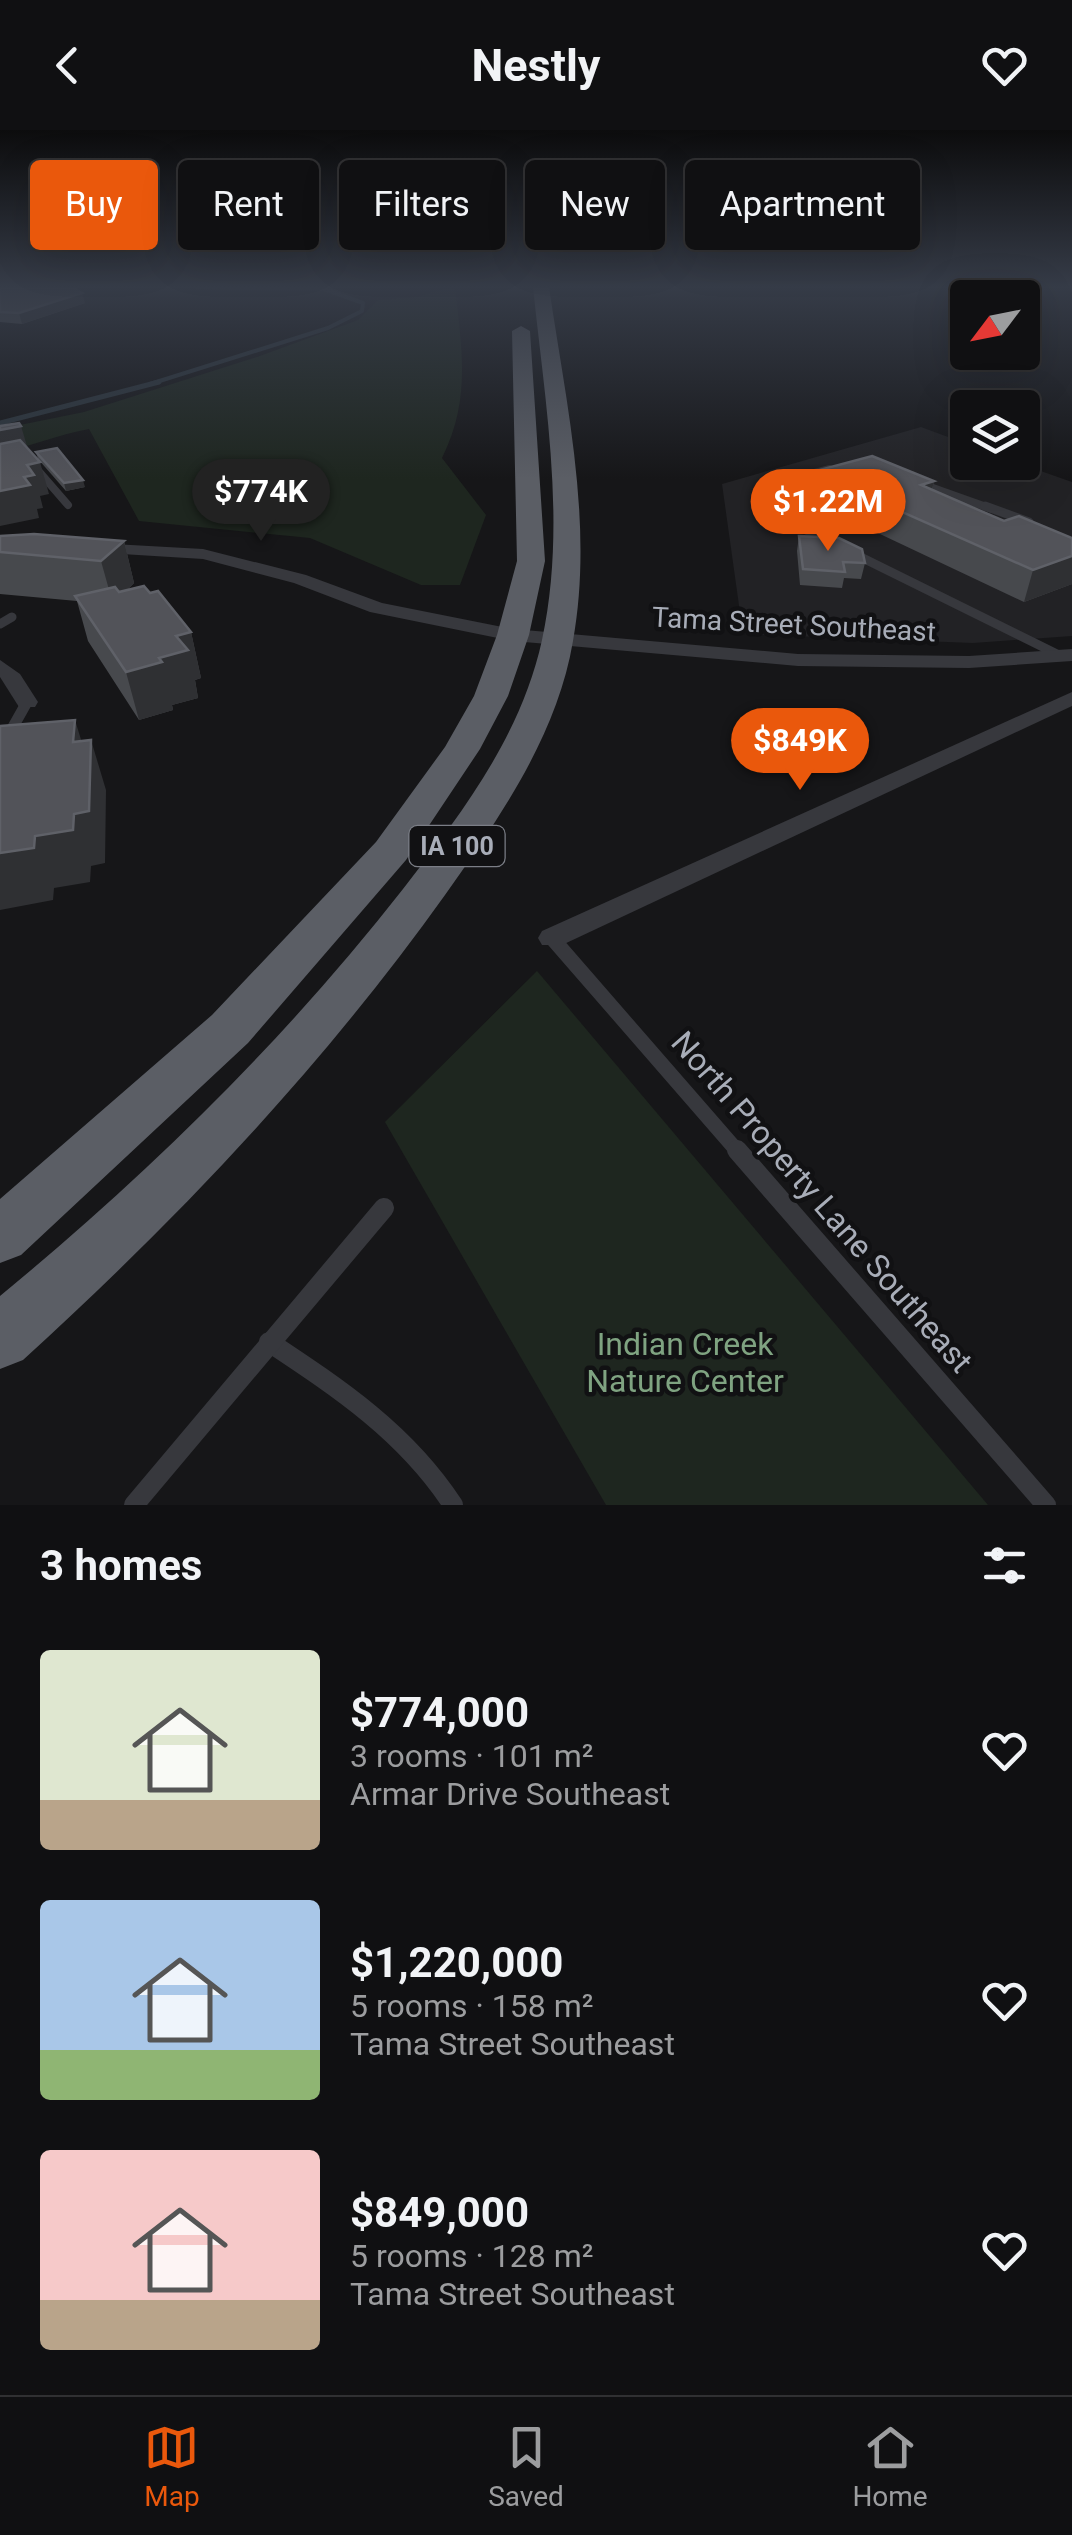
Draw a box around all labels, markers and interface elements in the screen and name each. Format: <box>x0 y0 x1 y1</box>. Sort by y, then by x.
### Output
icon: back <box>40 38 95 93</box>
icon: heart <box>977 38 1032 93</box>
text: Nestly <box>472 39 600 92</box>
chip: Buy <box>30 160 158 250</box>
chip: Rent <box>178 160 319 250</box>
chip: Filters <box>339 160 505 250</box>
chip: New <box>525 160 665 250</box>
chip: Apartment <box>685 160 920 250</box>
north arrow <box>950 280 1040 370</box>
map controls <box>950 280 1040 480</box>
button: layers <box>950 390 1040 480</box>
pin: $774K <box>191 459 331 544</box>
pin: $1.22M <box>747 469 909 554</box>
text: $774K <box>214 472 308 510</box>
text: $1.22M <box>773 482 883 520</box>
street label: Tama Street Southeast <box>651 601 937 648</box>
pin: $849K <box>730 708 870 793</box>
text: $849K <box>753 721 847 759</box>
road number: IA 100 <box>410 826 504 866</box>
street label: North Property Lane Southeast <box>664 1024 980 1380</box>
park label: Indian Creek Nature Center <box>586 1325 784 1400</box>
icon: filters <box>977 1538 1032 1593</box>
text: 3 homes <box>40 1541 202 1590</box>
text: $774,000 <box>350 1688 529 1737</box>
icon: home <box>120 1690 240 1810</box>
icon: heart <box>977 1723 1032 1778</box>
text: 3 rooms · 101 m² <box>350 1737 593 1775</box>
text: Armar Drive Southeast <box>350 1775 670 1813</box>
text: $1,220,000 <box>350 1938 563 1987</box>
icon: home <box>120 1940 240 2060</box>
icon: heart <box>977 1973 1032 2028</box>
text: 5 rooms · 158 m² <box>350 1987 593 2025</box>
text: Tama Street Southeast <box>350 2025 675 2063</box>
text: $849,000 <box>350 2188 529 2237</box>
icon: home <box>120 2190 240 2310</box>
icon: heart <box>977 2223 1032 2278</box>
text: 5 rooms · 128 m² <box>350 2237 593 2275</box>
text: Tama Street Southeast <box>350 2275 675 2313</box>
tab: Map <box>144 2420 200 2513</box>
tab: Saved <box>488 2420 564 2513</box>
tab: Home <box>852 2420 928 2513</box>

